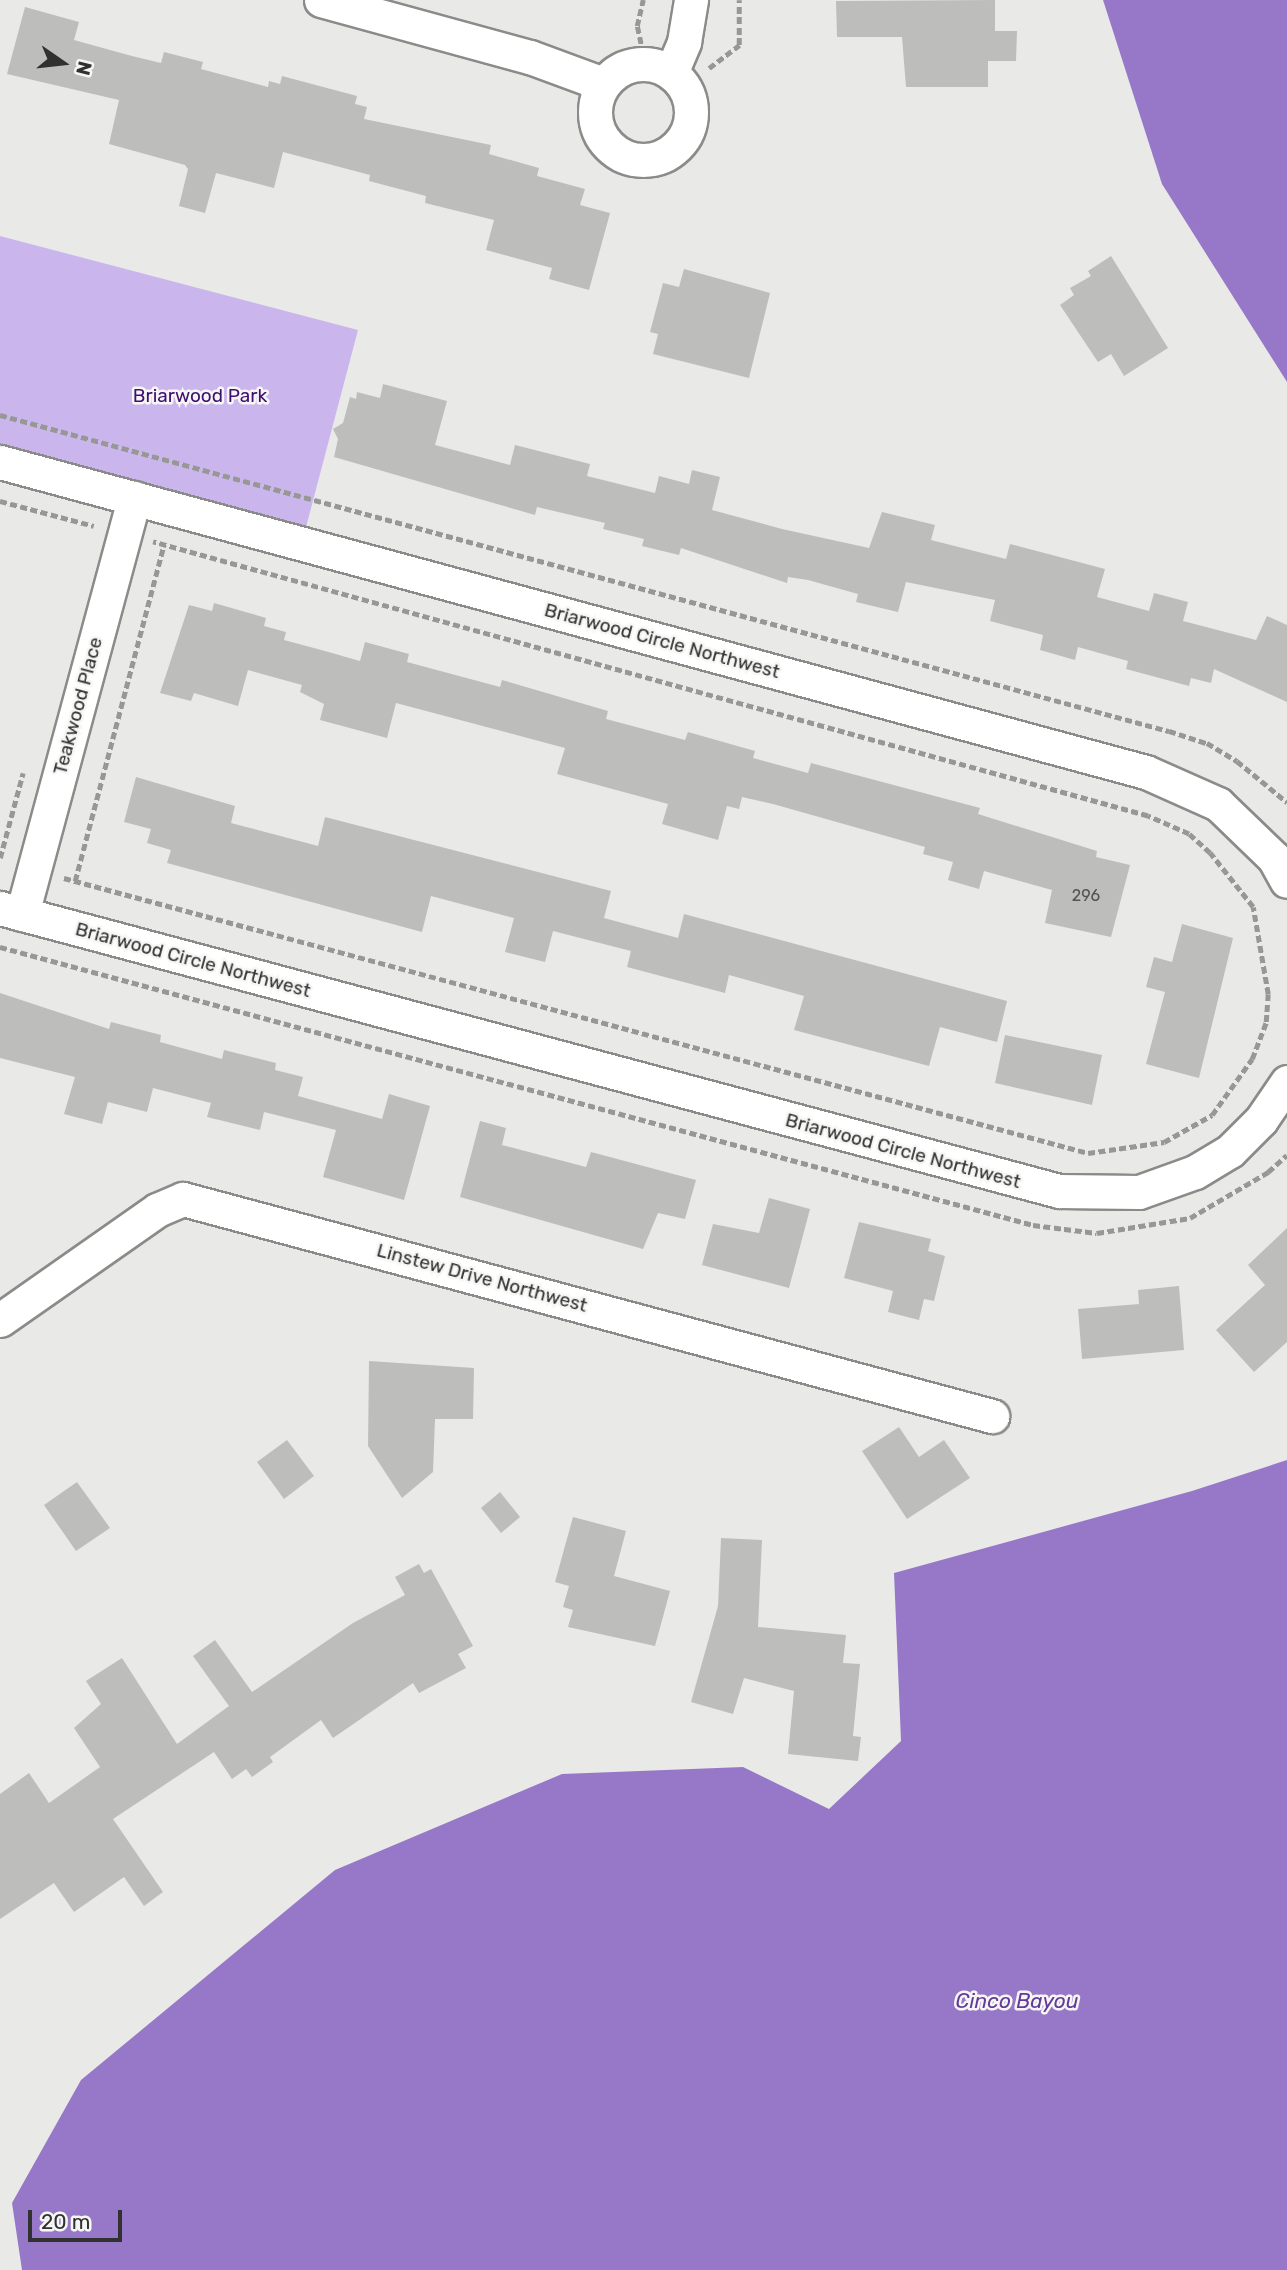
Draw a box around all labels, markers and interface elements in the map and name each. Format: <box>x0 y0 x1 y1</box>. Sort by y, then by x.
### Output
north arrow <box>28 28 98 98</box>
text: N <box>71 59 97 78</box>
park label: Briarwood Park <box>133 385 267 407</box>
street label: Briarwood Circle Northwest <box>542 599 782 683</box>
street label: Teakwood Place <box>49 635 107 777</box>
house number: 296 <box>1072 886 1100 906</box>
street label: Briarwood Circle Northwest <box>73 918 313 1002</box>
street label: Briarwood Circle Northwest <box>783 1109 1023 1193</box>
street label: Linstew Drive Northwest <box>374 1239 590 1317</box>
water label: Cinco Bayou <box>956 1988 1078 2014</box>
scale bar <box>32 2196 126 2240</box>
text: 20 m <box>41 2209 90 2234</box>

